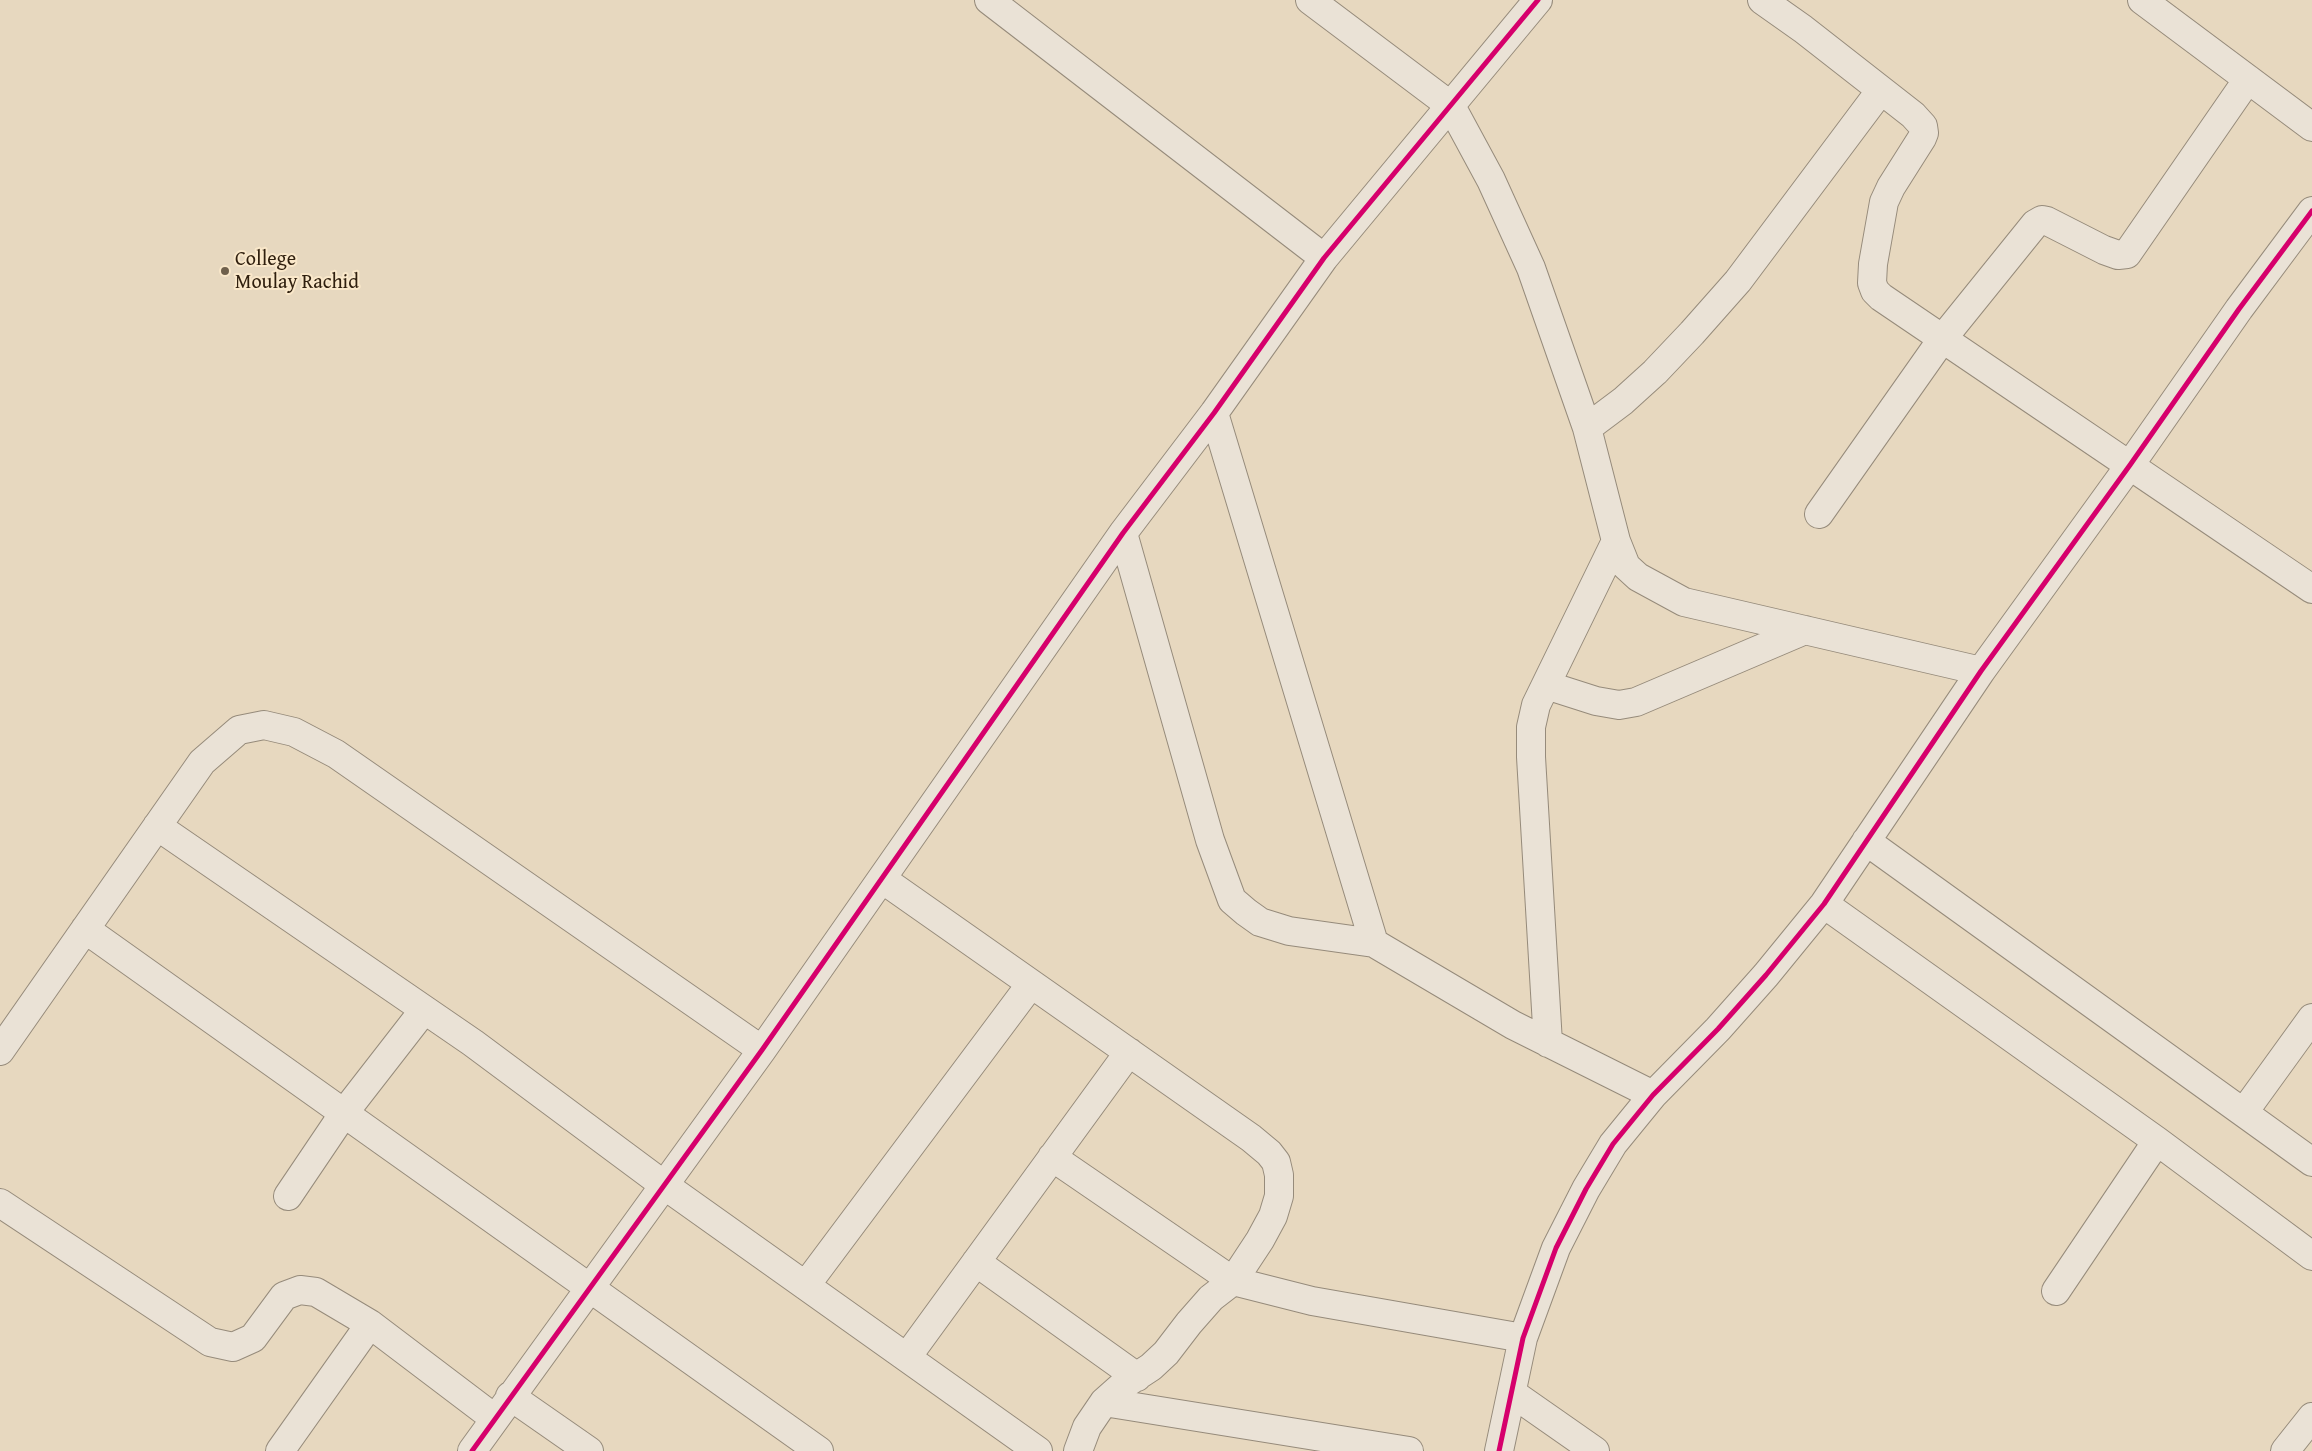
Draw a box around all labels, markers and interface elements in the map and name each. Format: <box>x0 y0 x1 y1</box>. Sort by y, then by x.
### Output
place label: College Moulay Rachid <box>235 248 359 295</box>
marker: College Moulay Rachid <box>219 265 231 277</box>

